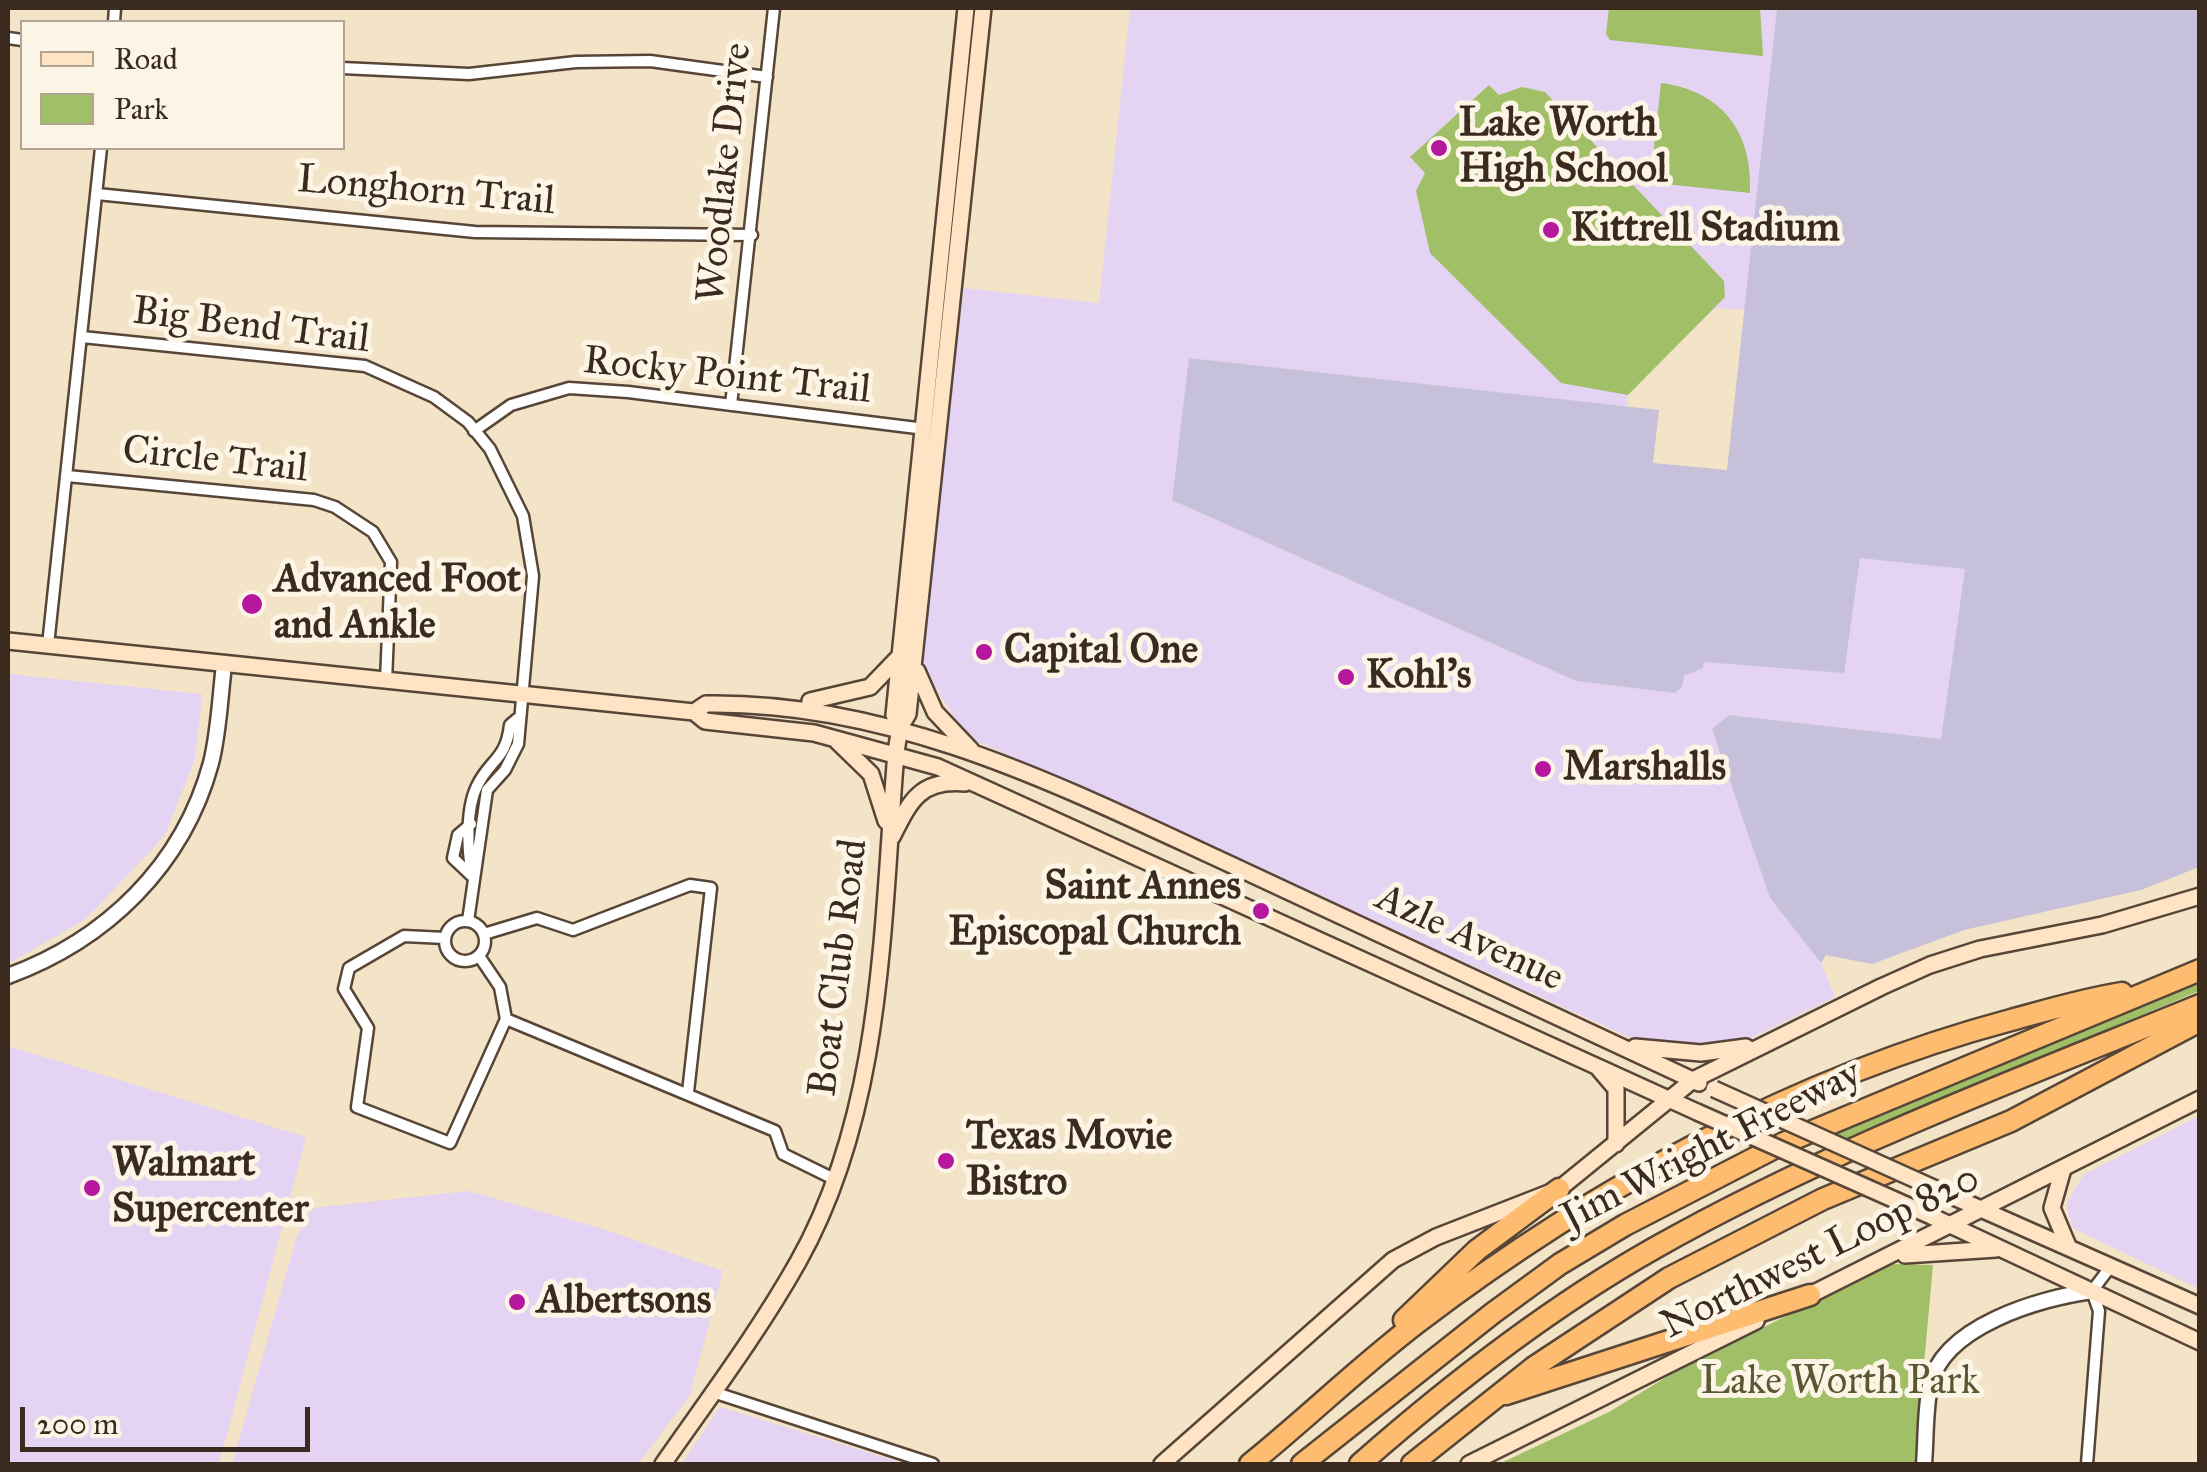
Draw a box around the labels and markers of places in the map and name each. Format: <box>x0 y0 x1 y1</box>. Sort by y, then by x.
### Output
place label: Lake Worth High School <box>1459 101 1668 195</box>
marker: Lake Worth High School <box>1428 137 1450 159</box>
place label: Kittrell Stadium <box>1571 206 1840 254</box>
marker: Kittrell Stadium <box>1540 219 1562 241</box>
place label: Advanced Foot and Ankle <box>274 557 521 651</box>
marker: Advanced Foot and Ankle <box>239 591 265 617</box>
place label: Capital One <box>1004 628 1198 676</box>
marker: Capital One <box>973 641 995 663</box>
place label: Kohl's <box>1366 653 1471 701</box>
marker: Kohl's <box>1335 666 1357 688</box>
place label: Marshalls <box>1563 745 1726 793</box>
marker: Marshalls <box>1532 758 1554 780</box>
place label: Saint Annes Episcopal Church <box>949 864 1241 958</box>
marker: Saint Annes Episcopal Church <box>1250 900 1272 922</box>
place label: Texas Movie Bistro <box>966 1114 1172 1208</box>
place label: Walmart Supercenter <box>112 1141 309 1235</box>
marker: Texas Movie Bistro <box>935 1150 957 1172</box>
marker: Walmart Supercenter <box>81 1177 103 1199</box>
place label: Albertsons <box>537 1278 711 1326</box>
marker: Albertsons <box>506 1291 528 1313</box>

